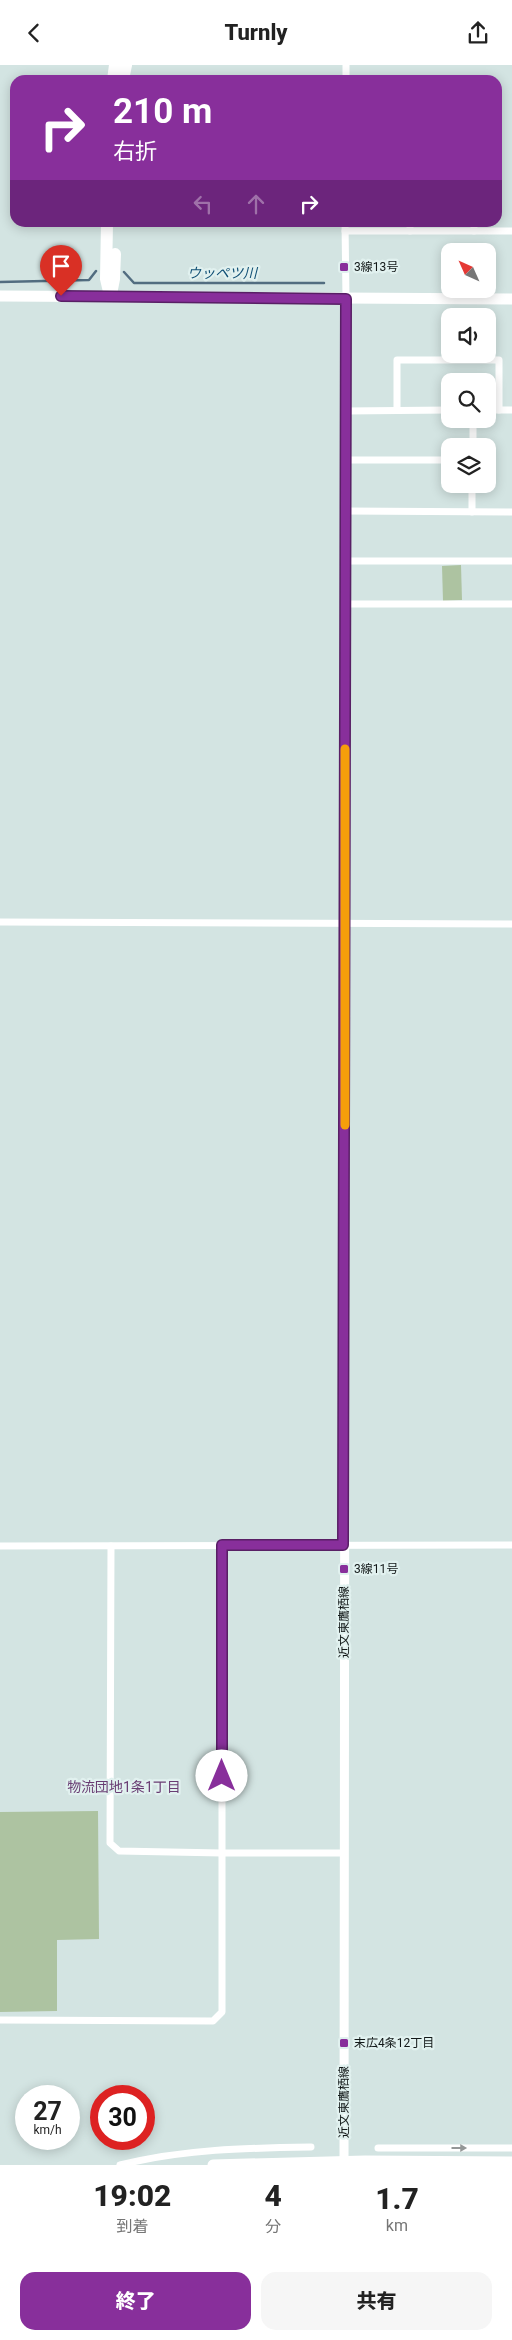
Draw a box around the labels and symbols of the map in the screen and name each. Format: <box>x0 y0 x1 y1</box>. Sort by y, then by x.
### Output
north arrow <box>441 243 496 297</box>
pin <box>40 245 82 296</box>
place label: 3線13号 <box>354 260 398 274</box>
marker: 3線13号 <box>338 261 350 273</box>
water label: ウッペツ川 <box>187 265 259 281</box>
place label: 3線11号 <box>354 1562 398 1576</box>
marker: 3線11号 <box>338 1563 350 1575</box>
street label: 近文東鷹栖線 <box>337 1586 351 1658</box>
position arrow <box>195 1749 247 1801</box>
district label: 物流団地1条1丁目 <box>67 1779 181 1795</box>
place label: 末広4条12丁目 <box>354 2036 434 2050</box>
marker: 末広4条12丁目 <box>338 2037 350 2049</box>
street label: 近文東鷹栖線 <box>337 2066 351 2138</box>
speed limit sign: 30 <box>90 2085 155 2150</box>
one-way arrow <box>451 2144 467 2152</box>

